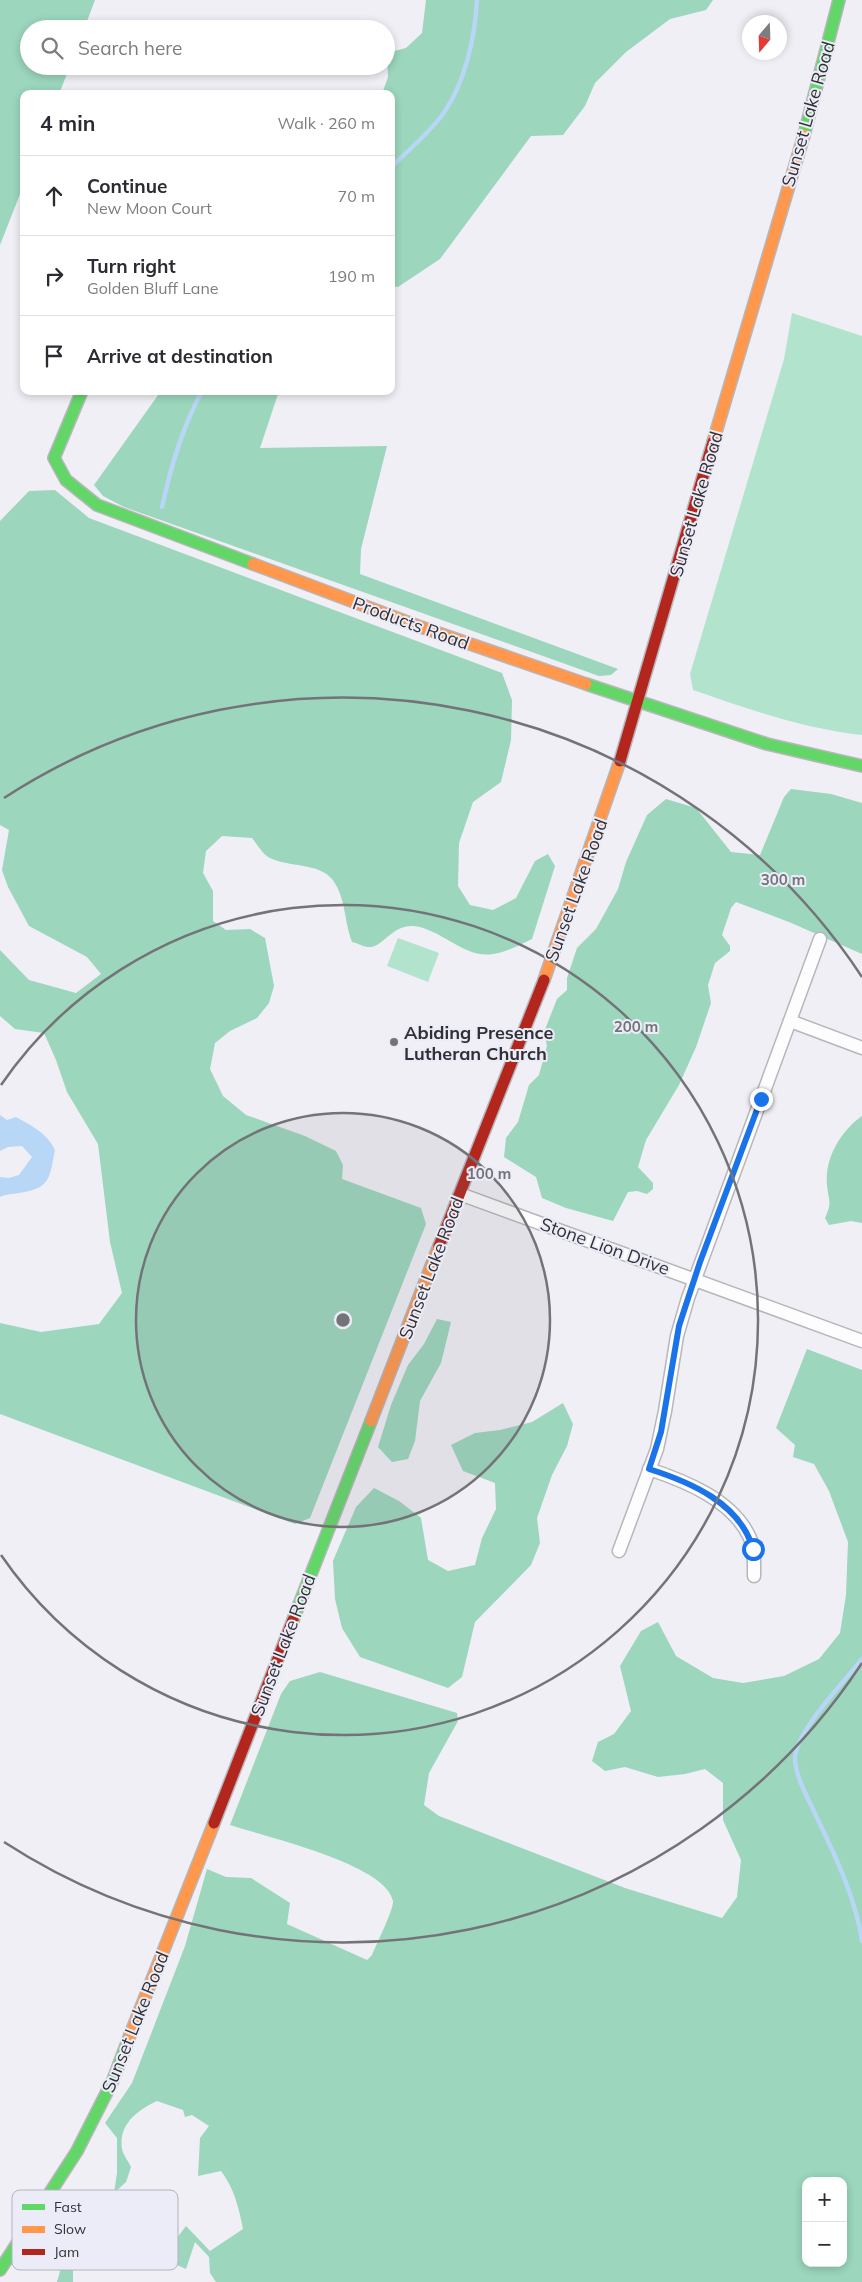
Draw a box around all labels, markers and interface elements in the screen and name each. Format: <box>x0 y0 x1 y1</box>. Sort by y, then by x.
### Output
north arrow <box>742 15 787 60</box>
search box <box>20 20 395 75</box>
icon: search <box>38 34 66 62</box>
text: Search here <box>78 36 182 60</box>
street label: Sunset Lake Road <box>776 39 840 189</box>
text: 4 min <box>40 110 95 136</box>
text: Walk · 260 m <box>277 113 375 133</box>
text: Continue <box>87 174 167 198</box>
icon: ahead <box>40 182 68 210</box>
text: 70 m <box>338 186 375 206</box>
text: New Moon Court <box>87 198 212 218</box>
text: Turn right <box>87 254 176 278</box>
icon: right <box>40 262 68 290</box>
text: 190 m <box>328 266 375 286</box>
text: Golden Bluff Lane <box>87 278 219 298</box>
icon: arrive <box>40 342 68 370</box>
text: Arrive at destination <box>87 344 273 368</box>
street label: Sunset Lake Road <box>664 429 728 579</box>
street label: Products Road <box>350 591 472 655</box>
street label: Sunset Lake Road <box>540 816 612 964</box>
text: 300 m <box>761 870 805 889</box>
text: 200 m <box>614 1017 658 1036</box>
place label: Abiding Presence Lutheran Church <box>404 1021 553 1065</box>
marker: Abiding Presence Lutheran Church <box>388 1036 400 1048</box>
route end <box>750 1088 773 1111</box>
text: 100 m <box>467 1164 511 1183</box>
street label: Sunset Lake Road <box>393 1194 469 1342</box>
street label: Stone Lion Drive <box>537 1212 673 1280</box>
centre of rings <box>334 1311 352 1329</box>
route start <box>742 1538 765 1561</box>
street label: Sunset Lake Road <box>245 1571 321 1719</box>
street label: Sunset Lake Road <box>96 1948 174 2096</box>
map controls <box>802 2177 847 2267</box>
button: + <box>802 2177 847 2222</box>
legend <box>12 2190 178 2270</box>
text: Fast <box>54 2198 82 2216</box>
text: Slow <box>54 2220 86 2238</box>
button: − <box>802 2222 847 2267</box>
text: Jam <box>54 2243 79 2261</box>

